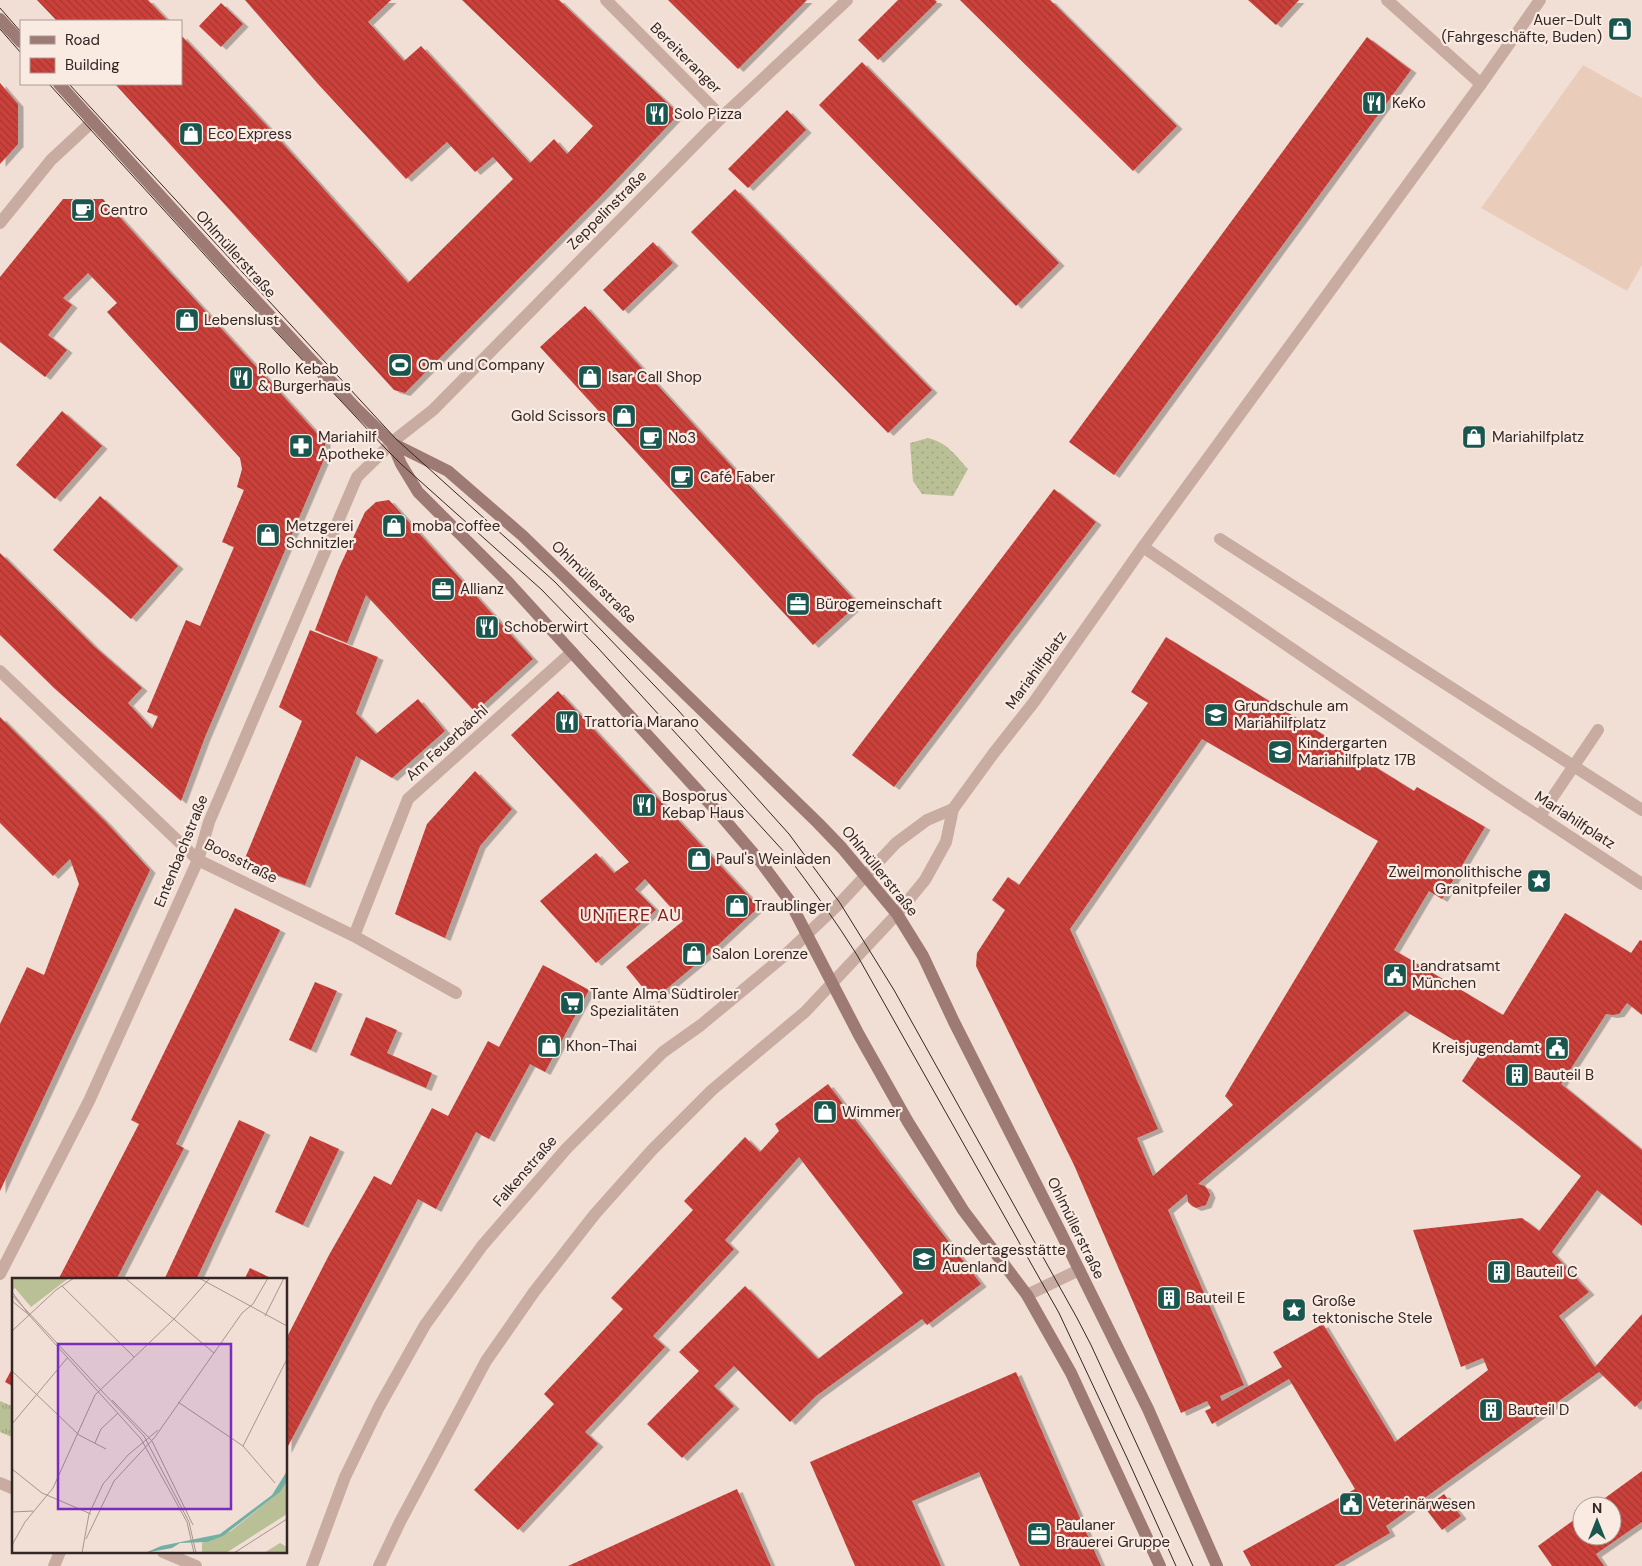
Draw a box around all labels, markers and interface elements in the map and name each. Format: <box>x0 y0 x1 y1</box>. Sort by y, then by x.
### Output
place label: Auer-Dult (Fahrgeschäfte, Buden) <box>1441 10 1602 47</box>
shop icon: Auer-Dult (Fahrgeschäfte, Buden) <box>1607 16 1633 42</box>
street label: Bereiteranger <box>646 18 726 98</box>
legend <box>20 20 182 85</box>
text: Road <box>65 30 100 50</box>
text: Building <box>65 55 120 75</box>
restaurant icon: KeKo <box>1361 90 1387 116</box>
place label: KeKo <box>1392 93 1426 113</box>
restaurant icon: Solo Pizza <box>644 101 670 127</box>
place label: Solo Pizza <box>674 104 742 124</box>
shop icon: Eco Express <box>178 121 204 147</box>
place label: Eco Express <box>208 124 292 144</box>
street label: Zeppelinstraße <box>563 166 651 254</box>
cafe icon: Centro <box>70 197 96 223</box>
place label: Centro <box>100 200 148 220</box>
street label: Ohlmüllerstraße <box>191 206 281 302</box>
shop icon: Lebenslust <box>174 307 200 333</box>
place label: Lebenslust <box>204 310 279 330</box>
sports icon: Om und Company <box>387 352 413 378</box>
place label: Om und Company <box>418 355 546 375</box>
place label: Rollo Kebab & Burgerhaus <box>258 359 351 396</box>
shop icon: Isar Call Shop <box>577 364 603 390</box>
restaurant icon: Rollo Kebab & Burgerhaus <box>228 365 254 391</box>
place label: Isar Call Shop <box>608 367 702 387</box>
shop icon: Gold Scissors <box>611 403 637 429</box>
place label: Gold Scissors <box>511 406 606 426</box>
shop icon: Mariahilfplatz <box>1461 424 1487 450</box>
cafe icon: No3 <box>638 425 664 451</box>
place label: Mariahilf Apotheke <box>318 427 385 464</box>
place label: Mariahilfplatz <box>1492 427 1584 447</box>
place label: No3 <box>668 428 696 448</box>
pharmacy icon: Mariahilf Apotheke <box>288 433 314 459</box>
cafe icon: Café Faber <box>669 464 695 490</box>
place label: Café Faber <box>700 467 776 487</box>
shop icon: moba coffee <box>381 513 407 539</box>
place label: Metzgerei Schnitzler <box>286 516 355 553</box>
place label: moba coffee <box>412 516 500 536</box>
shop icon: Metzgerei Schnitzler <box>255 522 281 548</box>
street label: Ohlmüllerstraße <box>547 536 641 628</box>
office icon: Allianz <box>430 576 456 602</box>
place label: Allianz <box>460 579 504 599</box>
office icon: Bürogemeinschaft <box>785 591 811 617</box>
place label: Bürogemeinschaft <box>816 594 942 614</box>
restaurant icon: Schoberwirt <box>474 614 500 640</box>
place label: Schoberwirt <box>504 617 589 637</box>
street label: Mariahilfplatz <box>1001 627 1071 713</box>
place label: Grundschule am Mariahilfplatz <box>1234 696 1348 733</box>
street label: Am Feuerbächl <box>402 701 492 785</box>
school or university icon: Grundschule am Mariahilfplatz <box>1203 702 1229 728</box>
restaurant icon: Trattoria Marano <box>554 709 580 735</box>
place label: Trattoria Marano <box>584 712 699 732</box>
place label: Kindergarten Mariahilfplatz 17B <box>1298 733 1416 770</box>
school or university icon: Kindergarten Mariahilfplatz 17B <box>1267 739 1293 765</box>
place label: Bosporus Kebap Haus <box>662 786 744 823</box>
street label: Mariahilfplatz <box>1531 787 1619 854</box>
street label: Entenbachstraße <box>149 792 213 910</box>
restaurant icon: Bosporus Kebap Haus <box>631 792 657 818</box>
street label: Ohlmüllerstraße <box>837 821 923 921</box>
street label: Boosstraße <box>201 834 281 888</box>
shop icon: Paul's Weinladen <box>686 846 712 872</box>
place label: Paul's Weinladen <box>716 849 831 869</box>
place label: Zwei monolithische Granitpfeiler <box>1389 862 1522 899</box>
place icon: Zwei monolithische Granitpfeiler <box>1526 868 1552 894</box>
shop icon: Traublinger <box>724 893 750 919</box>
place label: Traublinger <box>754 896 831 916</box>
district label: UNTERE AU <box>580 903 682 927</box>
shop icon: Salon Lorenze <box>681 941 707 967</box>
place label: Salon Lorenze <box>712 944 808 964</box>
place label: Landratsamt München <box>1412 956 1501 993</box>
public building icon: Landratsamt München <box>1382 962 1408 988</box>
place label: Tante Alma Südtiroler Spezialitäten <box>590 984 739 1021</box>
supermarket icon: Tante Alma Südtiroler Spezialitäten <box>559 990 585 1016</box>
shop icon: Khon-Thai <box>536 1033 562 1059</box>
public building icon: Kreisjugendamt <box>1544 1035 1570 1061</box>
place label: Khon-Thai <box>566 1036 637 1056</box>
place label: Kreisjugendamt <box>1432 1038 1540 1058</box>
building icon: Bauteil B <box>1504 1062 1530 1088</box>
place label: Bauteil B <box>1534 1065 1594 1085</box>
shop icon: Wimmer <box>812 1099 838 1125</box>
place label: Wimmer <box>842 1102 901 1122</box>
street label: Falkenstraße <box>489 1131 561 1211</box>
street label: Ohlmüllerstraße <box>1043 1174 1109 1282</box>
place label: Kindertagesstätte Auenland <box>942 1240 1066 1277</box>
school or university icon: Kindertagesstätte Auenland <box>911 1246 937 1272</box>
building icon: Bauteil C <box>1486 1259 1512 1285</box>
place label: Bauteil C <box>1516 1262 1578 1282</box>
inset map <box>12 1278 288 1554</box>
building icon: Bauteil E <box>1156 1285 1182 1311</box>
place label: Bauteil E <box>1186 1288 1245 1308</box>
place label: Große tektonische Stele <box>1312 1291 1433 1328</box>
place icon: Große tektonische Stele <box>1281 1297 1307 1323</box>
building icon: Bauteil D <box>1478 1397 1504 1423</box>
place label: Bauteil D <box>1508 1400 1569 1420</box>
public building icon: Veterinärwesen <box>1338 1491 1364 1517</box>
place label: Veterinärwesen <box>1368 1494 1475 1514</box>
north arrow <box>1572 1496 1622 1546</box>
text: N <box>1592 1499 1602 1517</box>
place label: Paulaner Brauerei Gruppe <box>1056 1515 1170 1552</box>
office icon: Paulaner Brauerei Gruppe <box>1026 1521 1052 1547</box>

